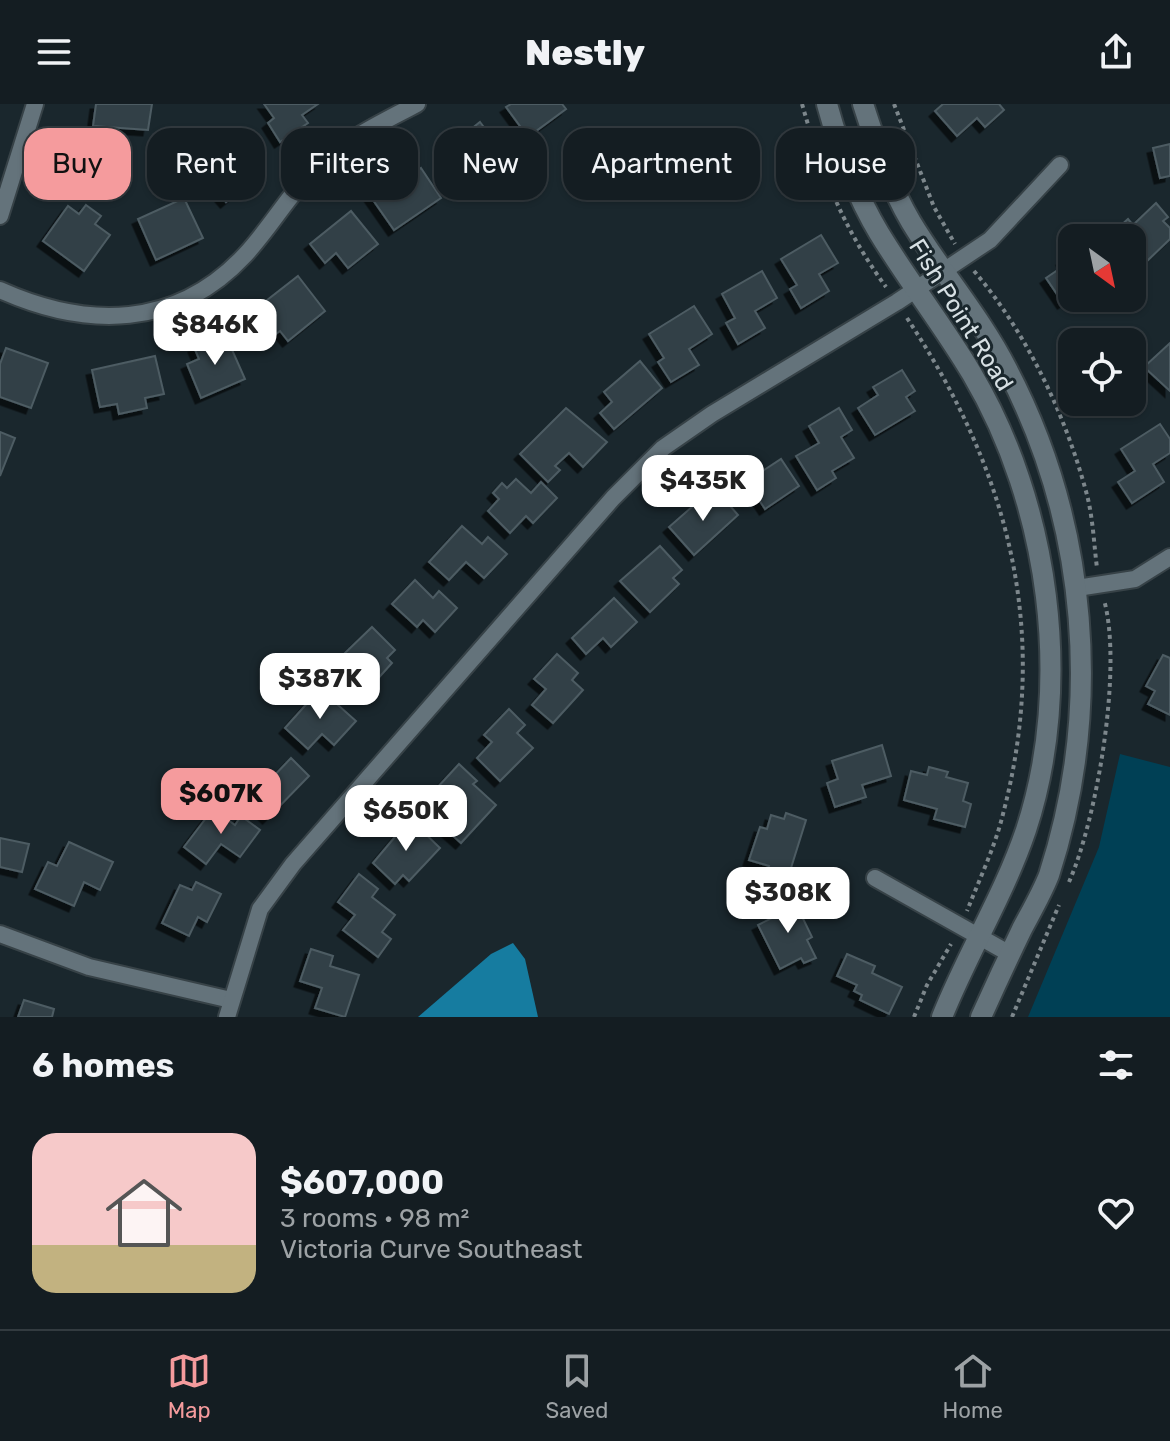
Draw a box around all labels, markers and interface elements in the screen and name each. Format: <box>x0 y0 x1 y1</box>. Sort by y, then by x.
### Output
icon: menu <box>32 30 76 74</box>
icon: share <box>1094 30 1138 74</box>
text: Nestly <box>525 31 645 74</box>
chip: Buy <box>24 128 131 200</box>
chip: Rent <box>147 128 265 200</box>
chip: Filters <box>281 128 418 200</box>
chip: New <box>434 128 547 200</box>
chip: Apartment <box>563 128 760 200</box>
chip: House <box>776 128 915 200</box>
north arrow <box>1058 224 1146 312</box>
map controls <box>1058 224 1146 416</box>
street label: Fish Point Road <box>903 234 1019 396</box>
pin: $846K <box>159 299 271 367</box>
text: $846K <box>172 309 258 340</box>
button: locate <box>1058 328 1146 416</box>
pin: $435K <box>647 455 759 523</box>
text: $435K <box>660 465 746 496</box>
pin: $387K <box>264 653 376 721</box>
text: $387K <box>278 663 362 694</box>
pin: $607K <box>165 768 277 836</box>
text: $607K <box>179 778 263 809</box>
pin: $650K <box>350 785 462 853</box>
text: $650K <box>363 795 449 826</box>
pin: $308K <box>732 867 844 935</box>
text: $308K <box>744 877 832 908</box>
icon: filters <box>1094 1043 1138 1087</box>
text: 6 homes <box>32 1045 174 1086</box>
text: $607,000 <box>280 1162 444 1203</box>
icon: home <box>96 1165 192 1261</box>
icon: heart <box>1094 1191 1138 1235</box>
text: 3 rooms · 98 m² <box>280 1203 469 1234</box>
text: Victoria Curve Southeast <box>280 1234 582 1265</box>
tab: Map <box>167 1349 211 1424</box>
tab: Saved <box>545 1349 608 1424</box>
tab: Home <box>943 1349 1003 1424</box>

